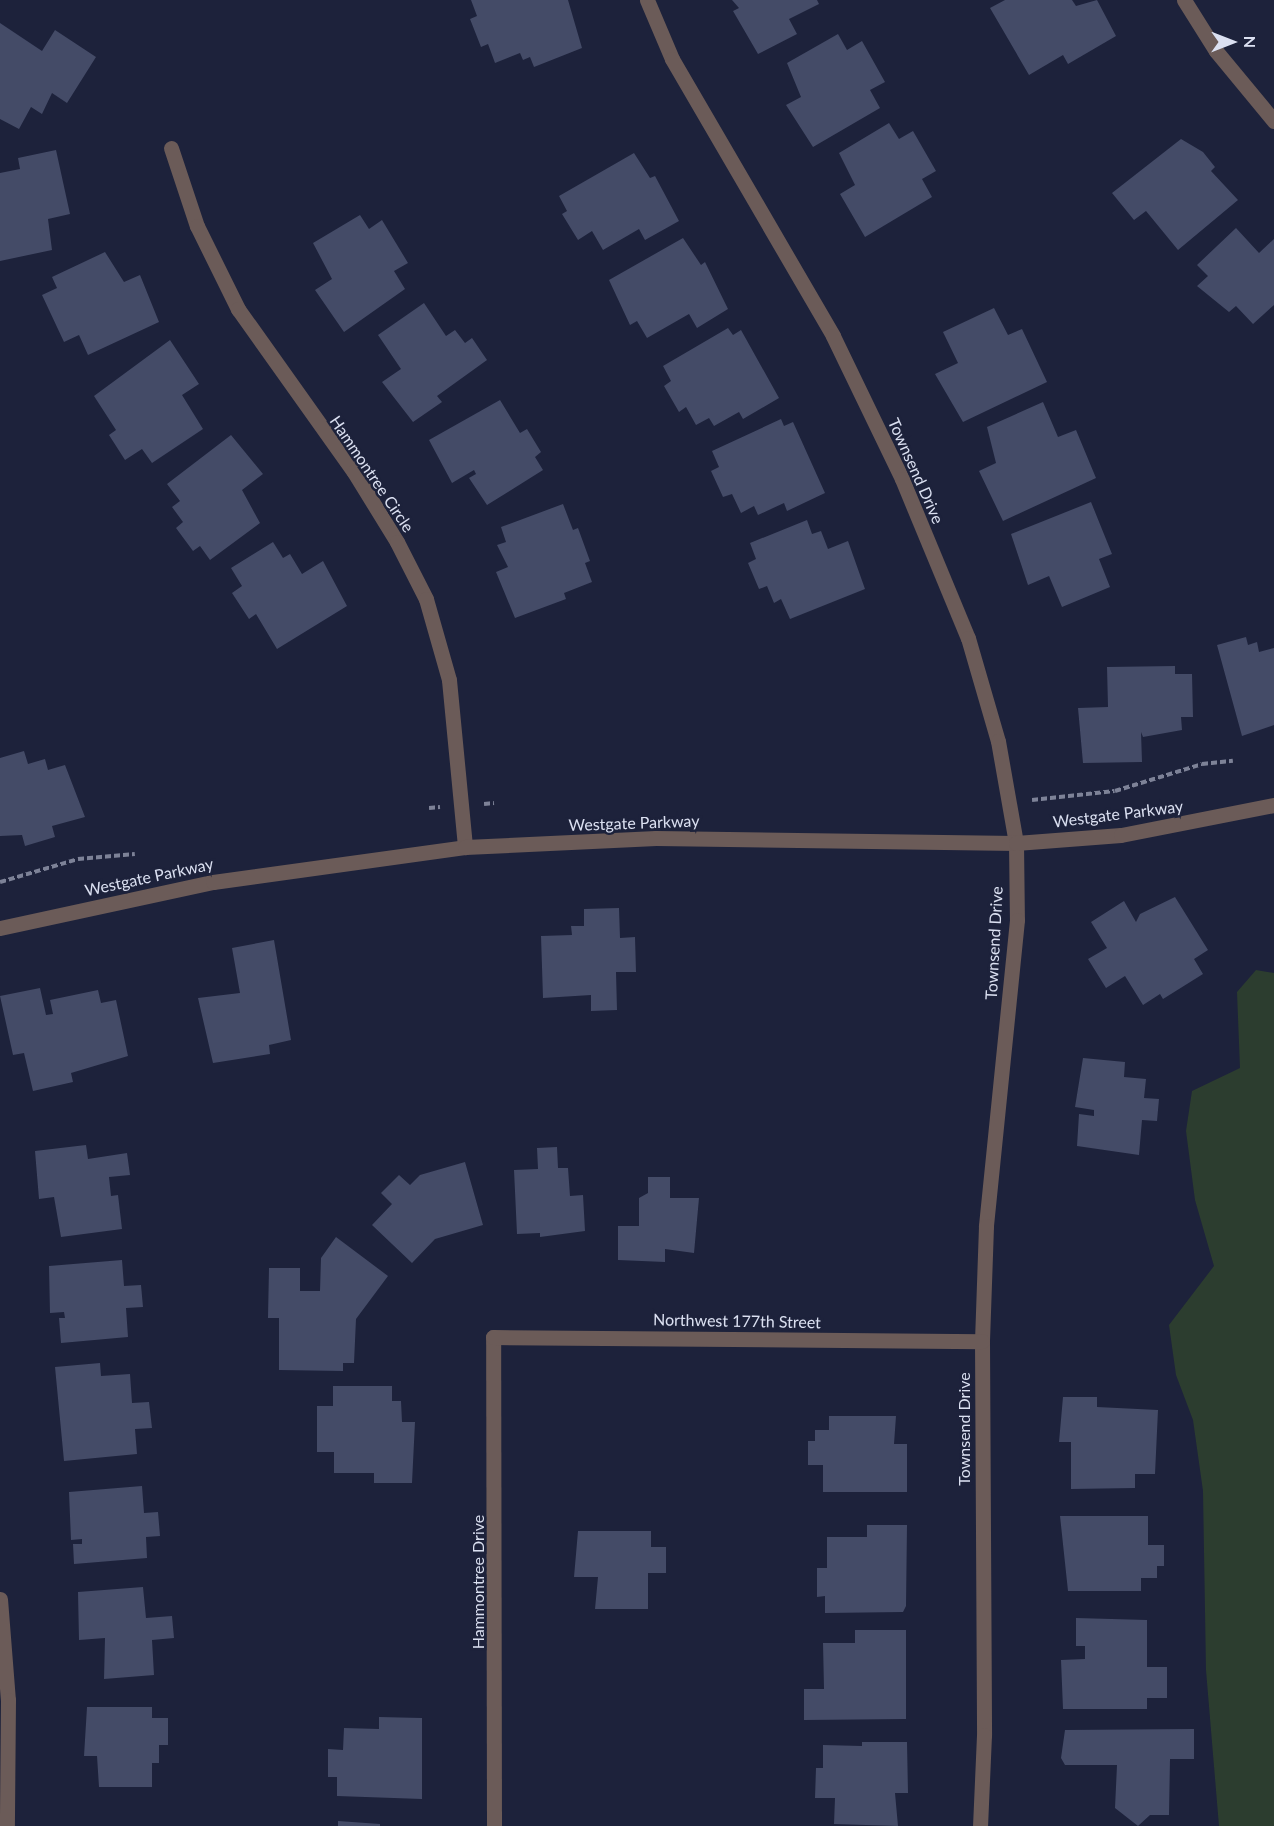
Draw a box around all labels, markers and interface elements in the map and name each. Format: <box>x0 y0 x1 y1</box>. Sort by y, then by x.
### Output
north arrow <box>1202 12 1262 72</box>
text: N <box>1241 36 1260 48</box>
street label: Hammontree Circle <box>326 412 418 536</box>
street label: Townsend Drive <box>884 415 948 527</box>
street label: Westgate Parkway <box>1052 796 1184 832</box>
street label: Westgate Parkway <box>568 811 700 835</box>
street label: Westgate Parkway <box>83 854 215 900</box>
street label: Townsend Drive <box>981 886 1007 1000</box>
street label: Northwest 177th Street <box>653 1310 821 1332</box>
street label: Townsend Drive <box>954 1372 974 1486</box>
street label: Hammontree Drive <box>468 1515 488 1649</box>

